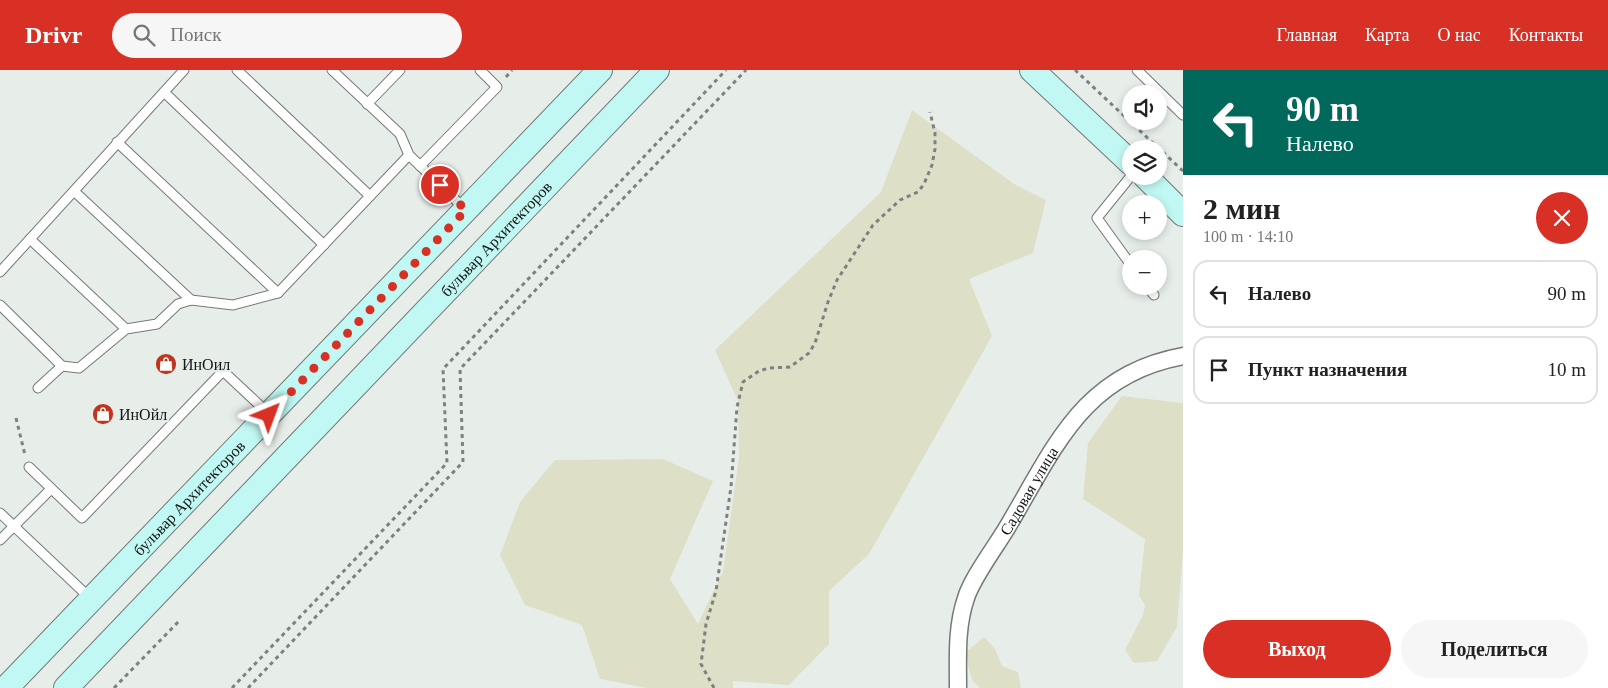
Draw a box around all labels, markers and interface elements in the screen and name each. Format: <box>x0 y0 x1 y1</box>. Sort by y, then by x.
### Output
search box <box>112 13 462 58</box>
icon: search <box>130 21 158 49</box>
text: Drivr <box>25 22 82 48</box>
text: Поиск <box>170 24 221 45</box>
text: Главная <box>1277 25 1337 45</box>
text: Карта <box>1365 25 1410 45</box>
text: О нас <box>1438 25 1481 45</box>
text: Контакты <box>1509 25 1583 45</box>
map controls <box>1122 85 1167 295</box>
button: sound <box>1122 85 1167 130</box>
icon: left <box>1203 90 1268 155</box>
text: 90 m <box>1286 90 1359 129</box>
text: Налево <box>1286 131 1354 156</box>
button: layers <box>1122 140 1167 185</box>
pin <box>419 164 461 206</box>
icon: arrive <box>426 171 454 199</box>
street label: бульвар Архитекторов <box>437 177 555 300</box>
text: 2 мин <box>1203 192 1281 225</box>
button: close <box>1536 192 1588 244</box>
button: + <box>1122 195 1167 240</box>
text: 100 m · 14:10 <box>1203 228 1293 245</box>
button: − <box>1122 250 1167 295</box>
icon: left <box>1205 280 1233 308</box>
text: Налево <box>1248 283 1311 304</box>
text: 90 m <box>1547 283 1586 304</box>
shop icon: ИнОил <box>154 352 178 376</box>
place label: ИнОил <box>182 356 230 373</box>
icon: arrive <box>1205 356 1233 384</box>
text: Пункт назначения <box>1248 359 1407 380</box>
text: 10 m <box>1547 359 1586 380</box>
position arrow <box>242 388 294 440</box>
shop icon: ИнОйл <box>91 402 115 426</box>
place label: ИнОйл <box>119 406 167 423</box>
street label: бульвар Архитекторов <box>130 436 248 559</box>
street label: Садовая улица <box>996 443 1061 538</box>
button: Выход <box>1203 620 1391 678</box>
button: Поделиться <box>1401 620 1588 678</box>

